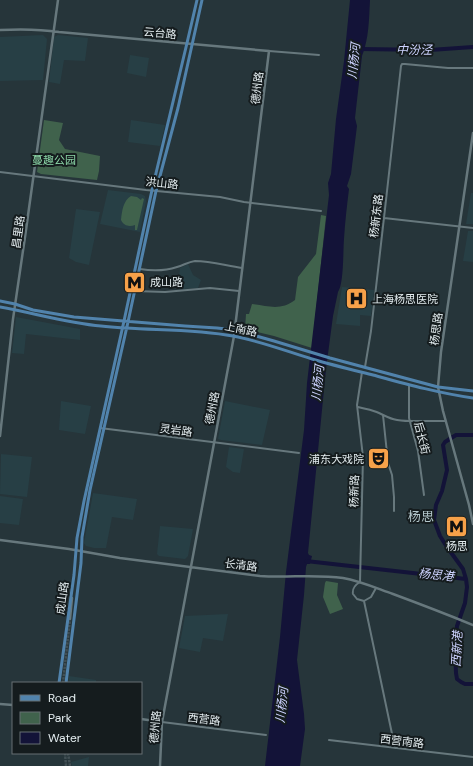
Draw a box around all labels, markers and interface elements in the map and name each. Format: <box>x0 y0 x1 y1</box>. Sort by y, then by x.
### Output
street label: 云台路 <box>143 25 177 41</box>
water label: 川杨河 <box>344 40 364 80</box>
water label: 中汾泾 <box>396 42 433 58</box>
street label: 德州路 <box>248 71 266 105</box>
park label: 蔓趣公园 <box>32 153 76 167</box>
street label: 洪山路 <box>145 174 179 192</box>
street label: 杨新东路 <box>366 193 386 239</box>
street label: 昌里路 <box>9 215 27 249</box>
metro station icon: 成山路 <box>122 269 148 295</box>
place label: 成山路 <box>150 275 183 289</box>
hospital icon: 上海杨思医院 <box>343 286 369 312</box>
place label: 上海杨思医院 <box>372 292 438 306</box>
street label: 杨思路 <box>427 312 445 346</box>
street label: 上南路 <box>223 319 259 339</box>
water label: 川杨河 <box>308 362 328 402</box>
street label: 德州路 <box>202 390 222 426</box>
street label: 后长街 <box>411 420 433 456</box>
street label: 灵岩路 <box>159 421 193 439</box>
theatre icon: 浦东大戏院 <box>366 446 392 472</box>
place label: 浦东大戏院 <box>309 452 364 466</box>
street label: 杨新路 <box>346 474 362 508</box>
district label: 杨思 <box>408 508 434 525</box>
metro station icon: 杨思 <box>444 513 470 539</box>
place label: 杨思 <box>446 539 468 553</box>
street label: 长清路 <box>224 556 258 574</box>
water label: 杨思港 <box>417 565 457 585</box>
street label: 成山路 <box>53 581 71 615</box>
water label: 西新港 <box>448 629 466 667</box>
legend <box>12 682 142 754</box>
water label: 川杨河 <box>272 684 292 724</box>
text: Road <box>48 690 76 706</box>
text: Park <box>48 710 72 726</box>
street label: 德州路 <box>147 710 163 744</box>
street label: 西营路 <box>187 710 221 728</box>
text: Water <box>48 730 82 746</box>
street label: 西营南路 <box>379 731 425 751</box>

